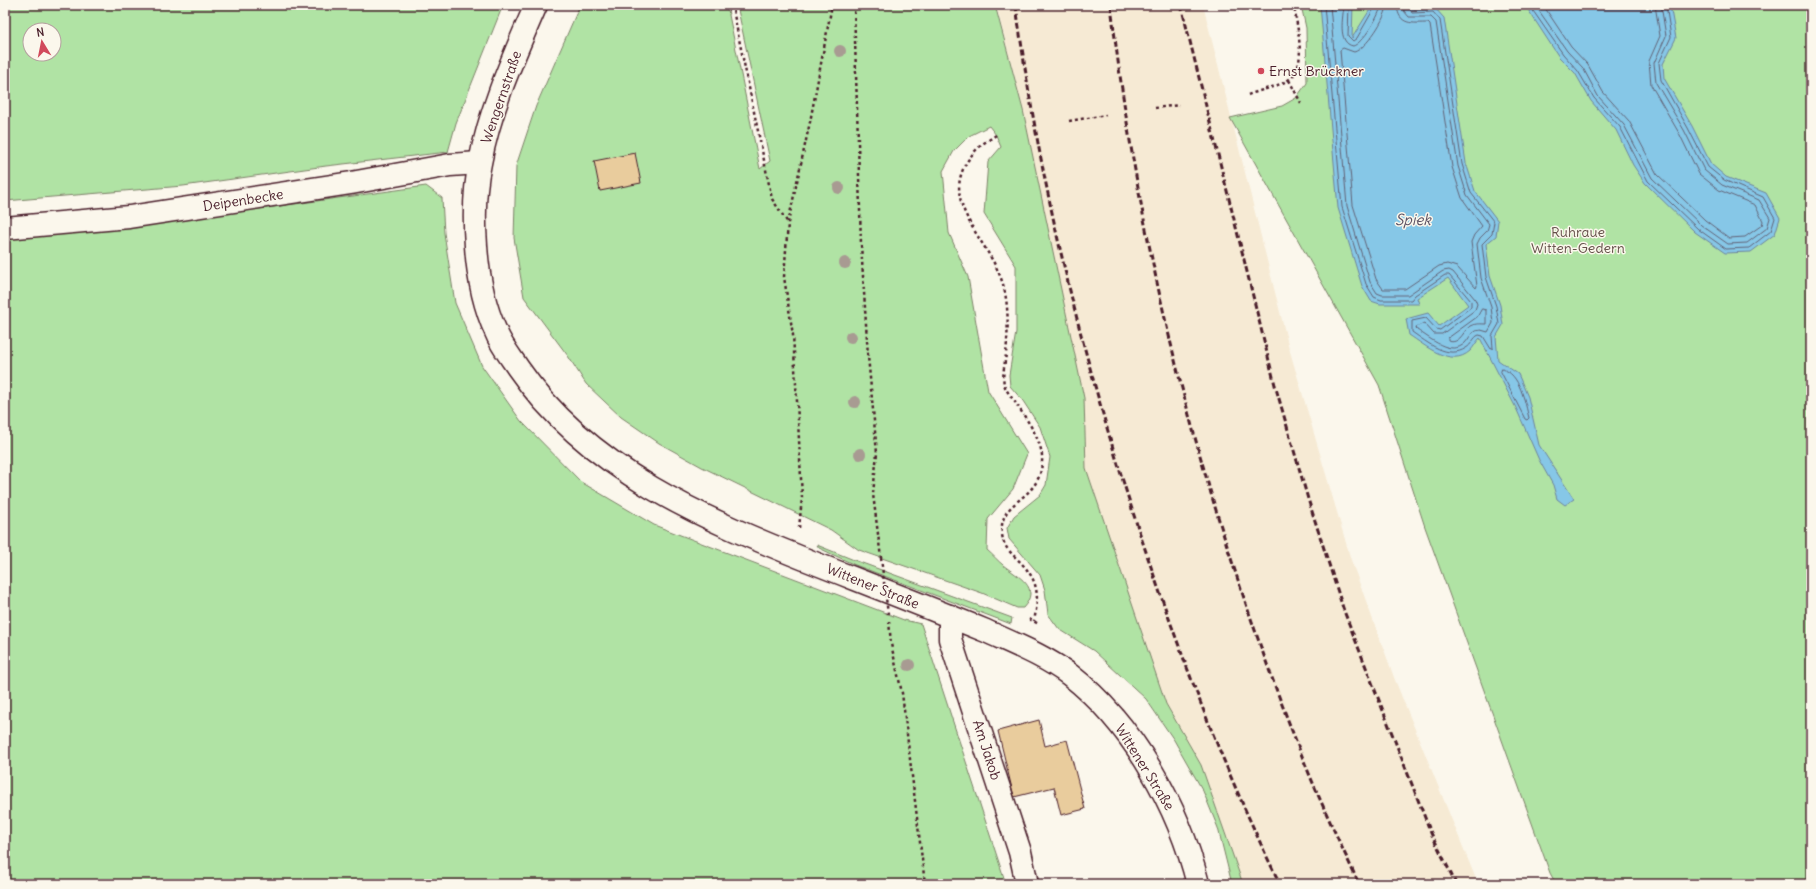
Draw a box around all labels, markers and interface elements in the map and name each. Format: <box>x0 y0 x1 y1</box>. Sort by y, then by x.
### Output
north arrow <box>22 22 62 62</box>
text: N <box>35 25 45 40</box>
street label: Wengernstraße <box>477 48 525 146</box>
place label: Ernst Brückner <box>1269 62 1364 80</box>
marker: Ernst Brückner <box>1256 66 1266 76</box>
street label: Deipenbecke <box>201 185 285 215</box>
water label: Spiek <box>1395 210 1432 229</box>
park label: Ruhraue Witten-Gedern <box>1531 223 1625 257</box>
street label: Wittener Straße <box>824 559 922 613</box>
street label: Am Jakob <box>969 718 1005 783</box>
street label: Wittener Straße <box>1111 721 1179 813</box>

